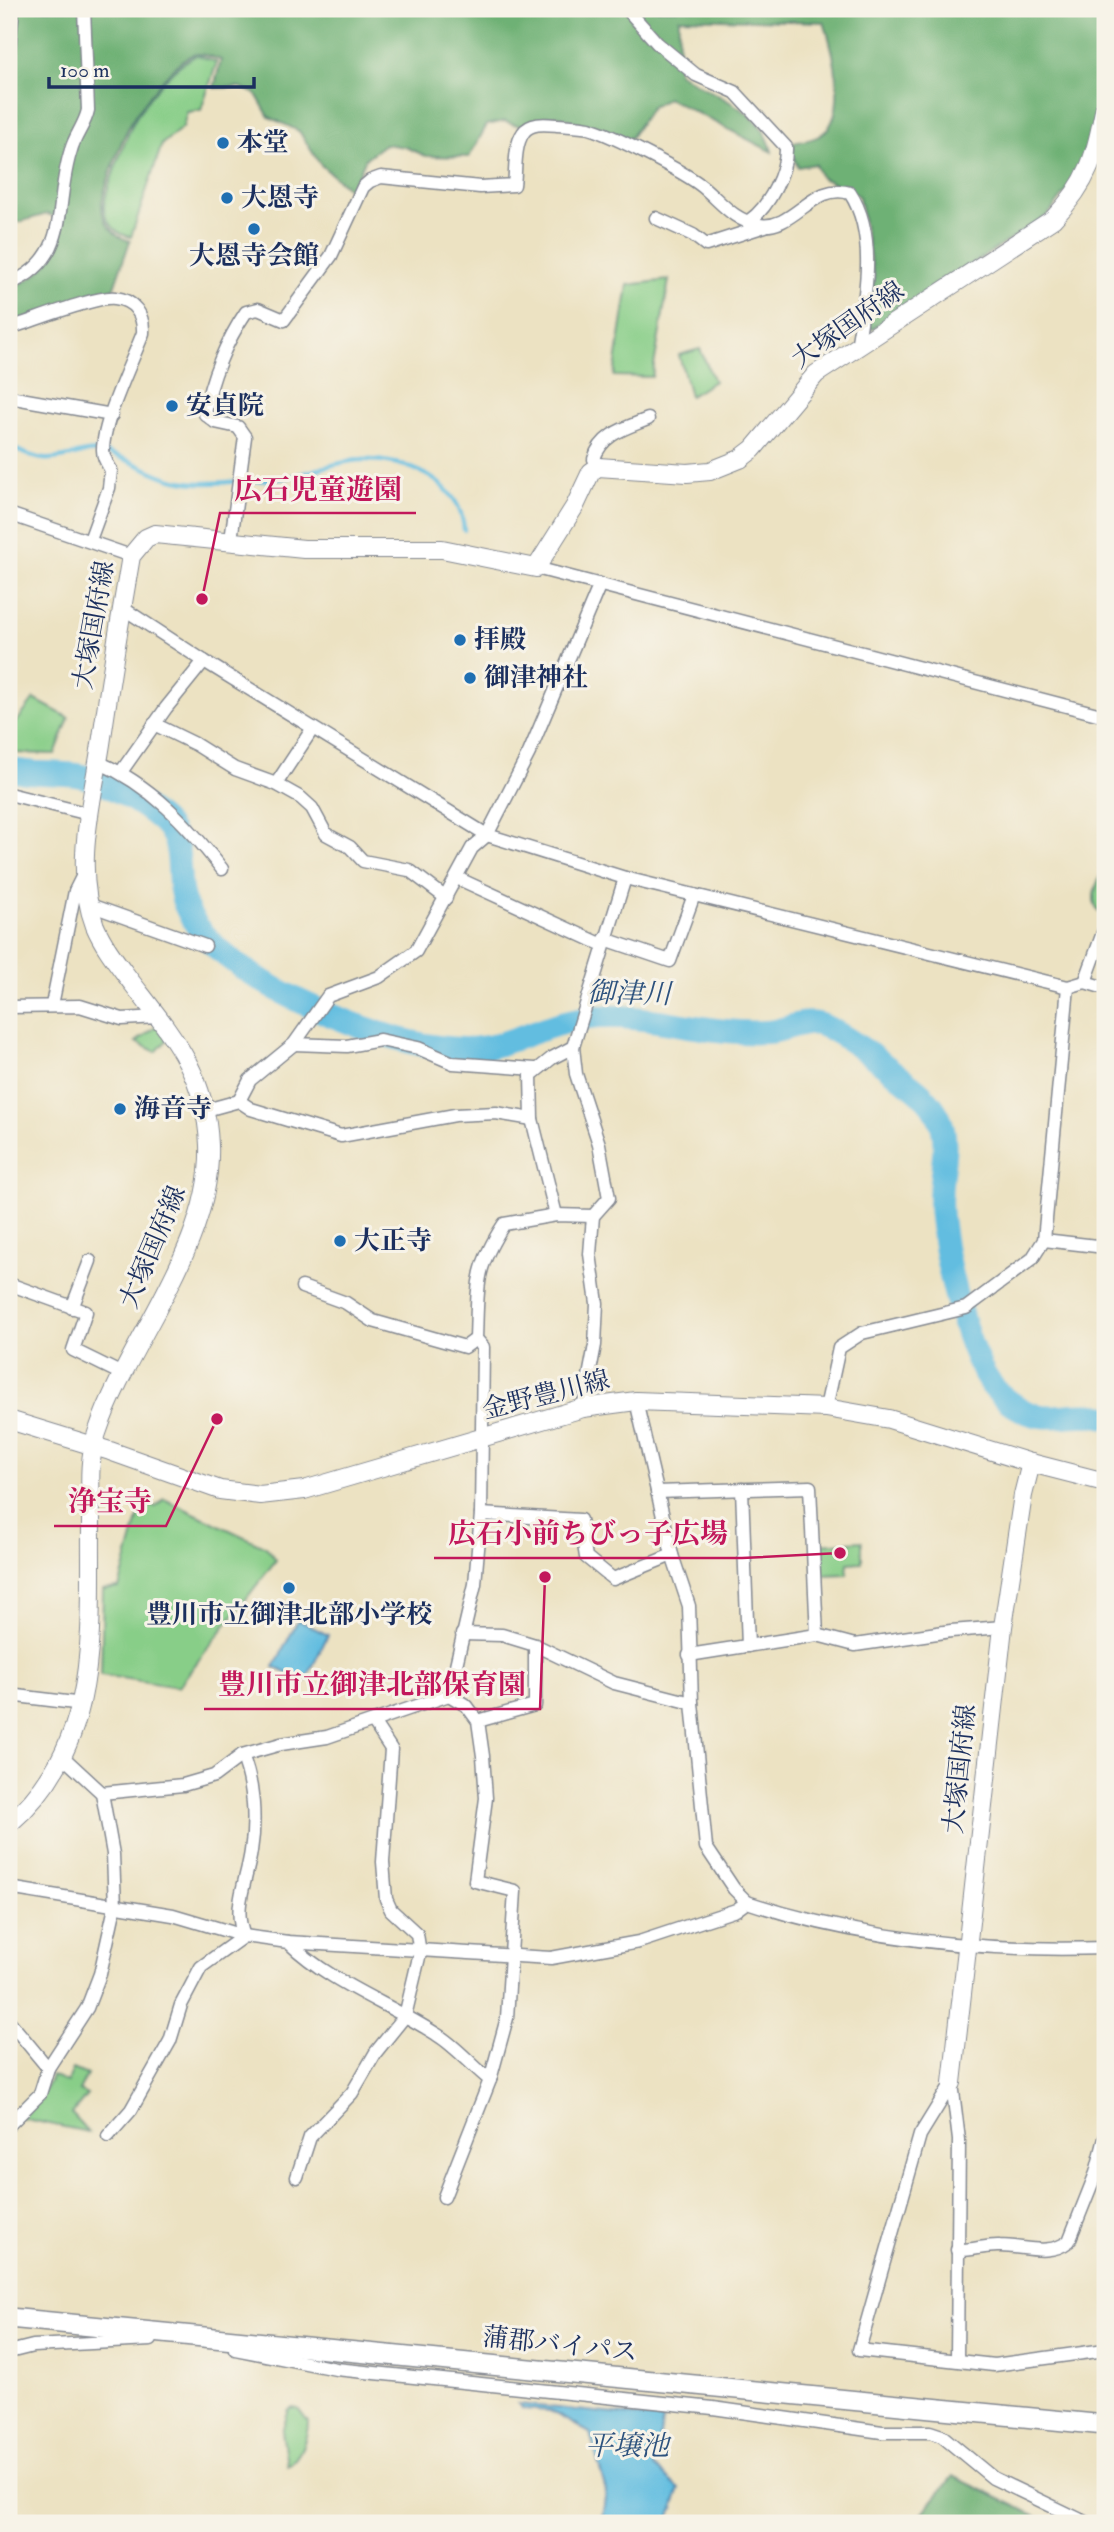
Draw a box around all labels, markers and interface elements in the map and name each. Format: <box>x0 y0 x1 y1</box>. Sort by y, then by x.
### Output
scale bar <box>49 46 254 90</box>
text: 100 m <box>60 57 110 84</box>
place label: 本堂 <box>237 127 289 159</box>
marker: 本堂 <box>215 135 231 151</box>
place label: 大恩寺 <box>241 182 319 214</box>
marker: 大恩寺 <box>219 190 235 206</box>
marker: 大恩寺会館 <box>246 221 262 237</box>
place label: 大恩寺会館 <box>189 240 319 272</box>
street label: 大塚国府線 <box>786 275 910 375</box>
place label: 安貞院 <box>186 390 264 422</box>
marker: 安貞院 <box>164 398 180 414</box>
callout: 広石児童遊園 <box>220 464 416 513</box>
text: 広石児童遊園 <box>234 473 402 508</box>
street label: 大塚国府線 <box>67 558 121 692</box>
place label: 拝殿 <box>474 624 526 656</box>
marker: 拝殿 <box>452 632 468 648</box>
place label: 御津神社 <box>484 662 588 694</box>
marker: 御津神社 <box>462 670 478 686</box>
water label: 御津川 <box>587 976 674 1012</box>
place label: 海音寺 <box>134 1093 212 1125</box>
marker: 海音寺 <box>112 1101 128 1117</box>
street label: 大塚国府線 <box>113 1181 193 1313</box>
place label: 大正寺 <box>354 1225 432 1257</box>
marker: 大正寺 <box>332 1233 348 1249</box>
street label: 金野豊川線 <box>479 1364 613 1426</box>
callout: 浄宝寺 <box>54 1477 166 1526</box>
text: 浄宝寺 <box>68 1485 152 1520</box>
callout: 広石小前ちびっ子広場 <box>434 1509 742 1558</box>
text: 広石小前ちびっ子広場 <box>448 1517 728 1552</box>
marker: 豊川市立御津北部小学校 <box>281 1580 297 1596</box>
place label: 豊川市立御津北部小学校 <box>146 1599 432 1631</box>
callout: 豊川市立御津北部保育園 <box>204 1660 540 1709</box>
text: 豊川市立御津北部保育園 <box>218 1668 526 1703</box>
street label: 大塚国府線 <box>937 1703 983 1835</box>
street label: 蒲郡バイパス <box>481 2321 639 2369</box>
water label: 平壌池 <box>585 2429 672 2464</box>

